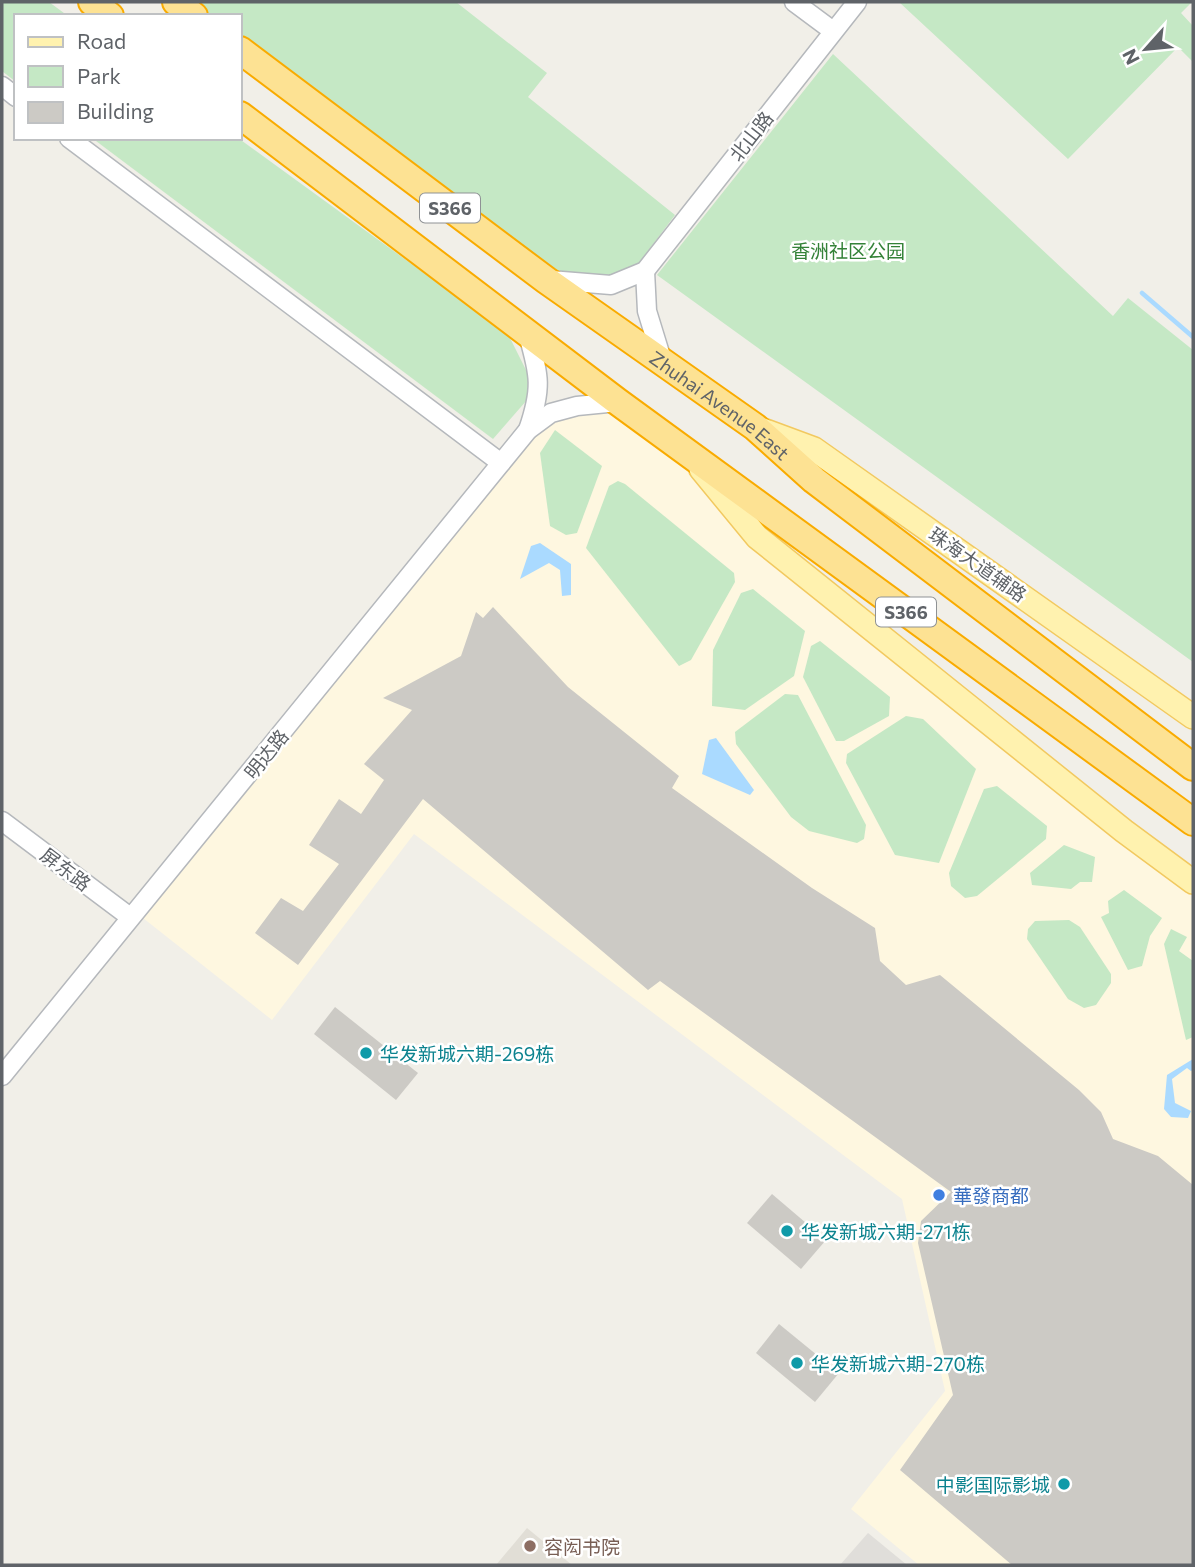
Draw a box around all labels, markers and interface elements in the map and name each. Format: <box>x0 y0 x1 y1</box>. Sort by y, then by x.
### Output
legend <box>14 14 242 140</box>
north arrow <box>1111 14 1181 84</box>
text: Road <box>77 28 126 53</box>
text: N <box>1117 45 1144 69</box>
text: Park <box>77 63 121 88</box>
text: Building <box>77 98 154 123</box>
street label: 北山路 <box>724 106 778 166</box>
road number: S366 <box>420 194 480 223</box>
park label: 香洲社区公园 <box>791 239 905 262</box>
street label: Zhuhai Avenue East <box>646 345 795 464</box>
street label: 珠海大道辅路 <box>925 522 1031 606</box>
road number: S366 <box>876 598 936 626</box>
street label: 明达路 <box>239 725 293 783</box>
street label: 屏东路 <box>36 843 96 895</box>
place label: 华发新城六期-269栋 <box>380 1042 554 1065</box>
marker: 华发新城六期-269栋 <box>358 1045 374 1061</box>
place label: 華發商都 <box>953 1184 1029 1207</box>
marker: 華發商都 <box>931 1187 947 1203</box>
place label: 华发新城六期-271栋 <box>801 1220 971 1243</box>
marker: 华发新城六期-271栋 <box>779 1223 795 1239</box>
place label: 华发新城六期-270栋 <box>811 1352 985 1375</box>
marker: 华发新城六期-270栋 <box>789 1355 805 1371</box>
place label: 中影国际影城 <box>936 1473 1050 1496</box>
marker: 中影国际影城 <box>1056 1476 1072 1492</box>
place label: 容闳书院 <box>544 1535 620 1558</box>
marker: 容闳书院 <box>522 1538 538 1554</box>

